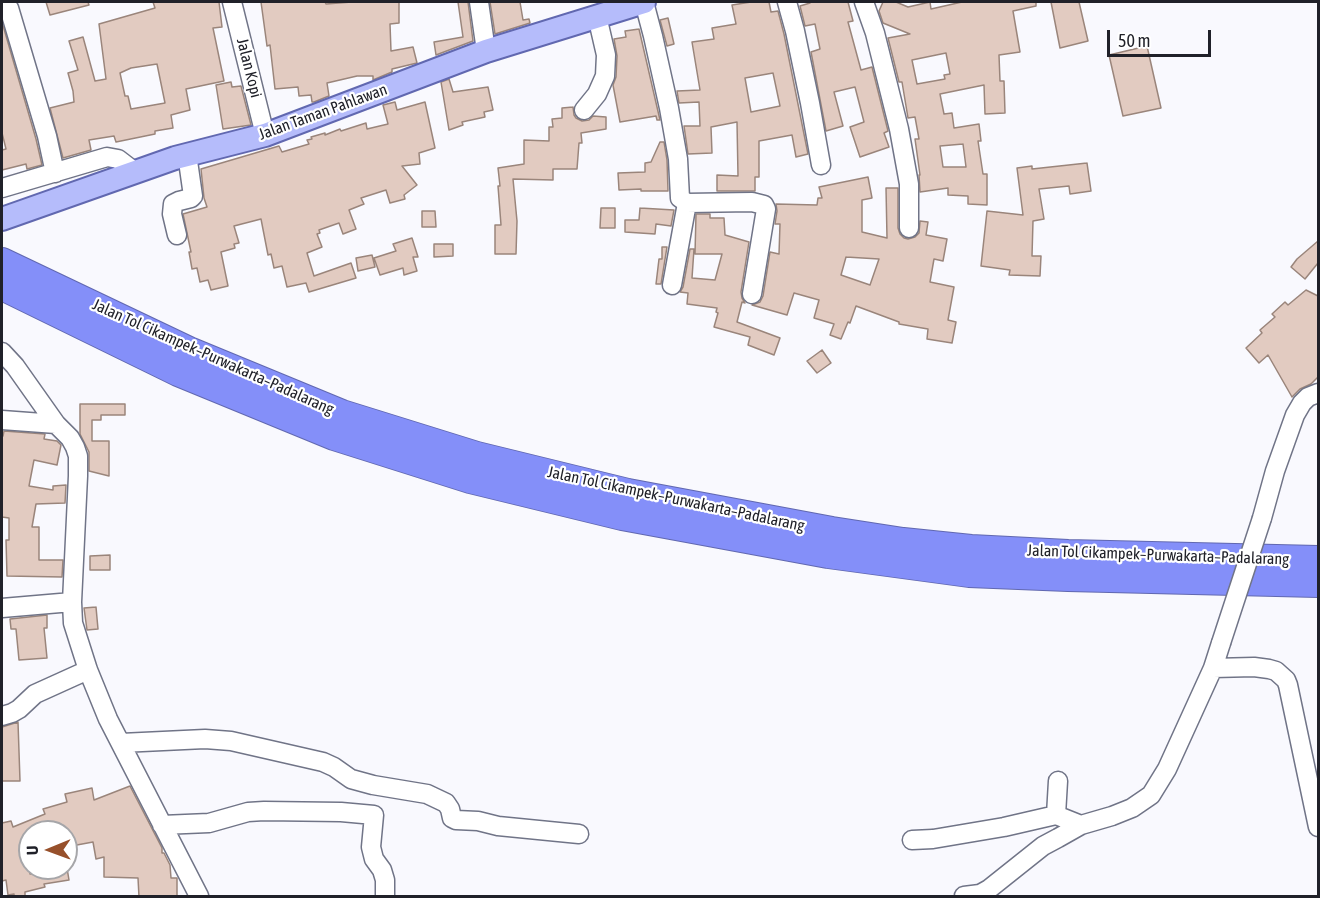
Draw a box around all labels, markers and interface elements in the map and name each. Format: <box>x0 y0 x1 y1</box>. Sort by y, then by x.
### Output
scale bar <box>1110 18 1214 56</box>
text: 50 m <box>1118 30 1150 51</box>
street label: Jalan Kopi <box>232 36 266 100</box>
street label: Jalan Taman Pahlawan <box>256 80 390 144</box>
street label: Jalan Tol Cikampek–Purwakarta–Padalarang <box>89 295 337 419</box>
street label: Jalan Tol Cikampek–Purwakarta–Padalarang <box>546 462 806 536</box>
street label: Jalan Tol Cikampek–Purwakarta–Padalarang <box>1027 541 1289 569</box>
north arrow <box>18 820 78 880</box>
text: U <box>23 845 41 855</box>

